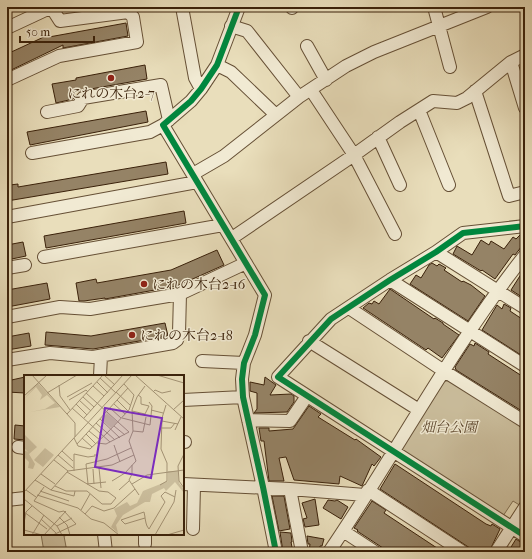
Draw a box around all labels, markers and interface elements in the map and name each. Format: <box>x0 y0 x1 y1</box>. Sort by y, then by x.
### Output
scale bar <box>20 18 94 44</box>
text: 50 m <box>26 25 50 39</box>
marker: にれの木台2-7 <box>106 73 116 83</box>
place label: にれの木台2-7 <box>67 85 155 102</box>
place label: にれの木台2-16 <box>152 276 246 293</box>
marker: にれの木台2-16 <box>139 279 149 289</box>
place label: にれの木台2-18 <box>140 327 233 344</box>
marker: にれの木台2-18 <box>127 330 137 340</box>
inset map <box>24 375 184 535</box>
park label: 畑台公園 <box>421 419 479 436</box>

